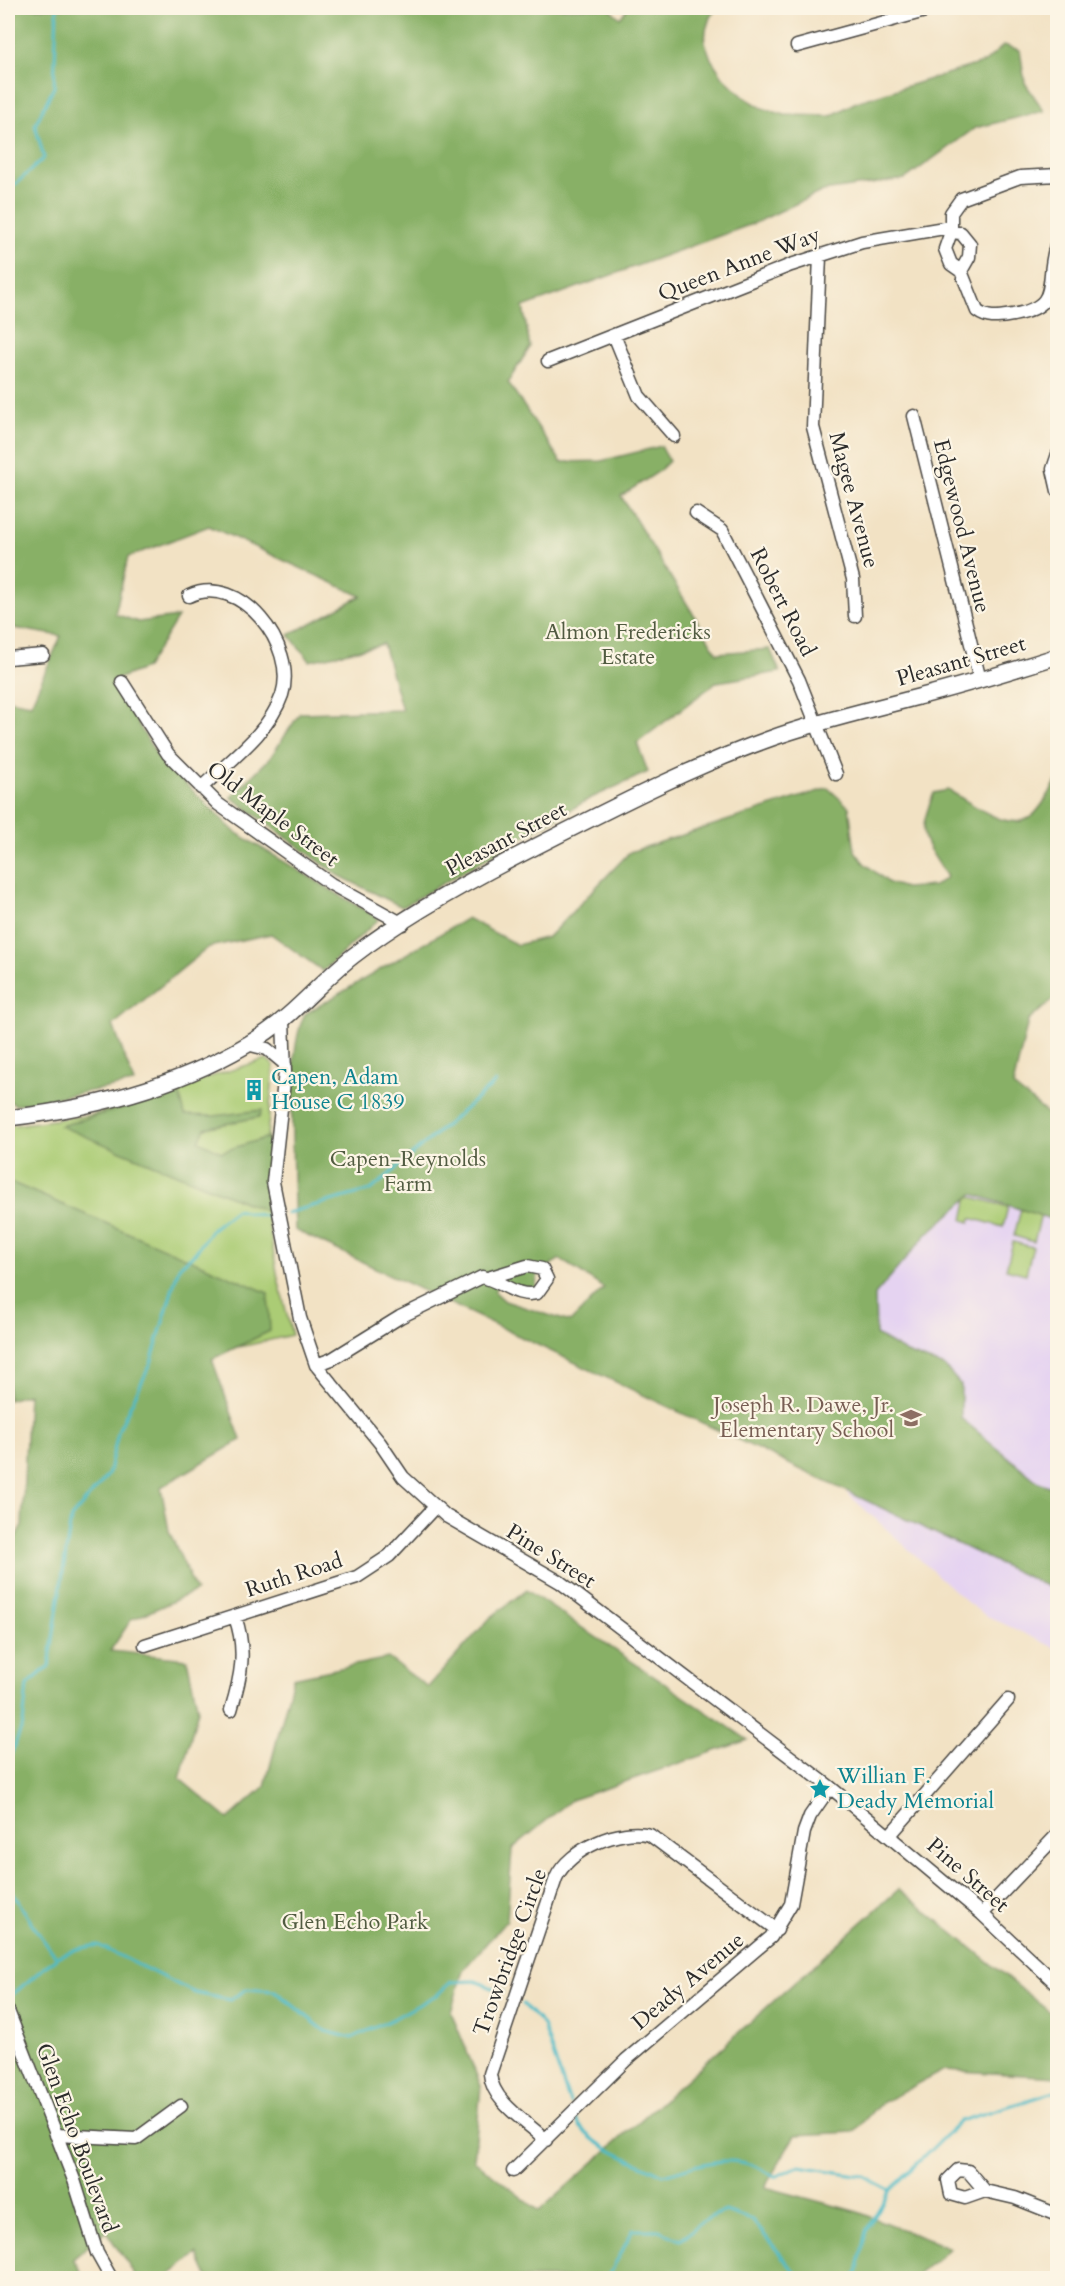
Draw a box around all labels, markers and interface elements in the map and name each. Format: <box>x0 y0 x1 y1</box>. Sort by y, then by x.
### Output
street label: Queen Anne Way <box>654 219 825 309</box>
street label: Magee Avenue <box>821 429 887 571</box>
street label: Edgewood Avenue <box>926 436 998 616</box>
street label: Robert Road <box>743 543 823 662</box>
park label: Almon Fredericks Estate <box>545 617 711 672</box>
street label: Pleasant Street <box>893 628 1029 694</box>
street label: Old Maple Street <box>201 754 345 874</box>
street label: Pleasant Street <box>440 794 572 884</box>
place label: Capen, Adam House C 1839 <box>271 1062 404 1117</box>
building icon: Capen, Adam House C 1839 <box>242 1078 266 1102</box>
park label: Capen-Reynolds Farm <box>330 1144 486 1199</box>
place label: Joseph R. Dawe, Jr. Elementary School <box>710 1390 894 1445</box>
school or university icon: Joseph R. Dawe, Jr. Elementary School <box>899 1406 923 1430</box>
street label: Pine Street <box>500 1517 602 1595</box>
street label: Ruth Road <box>242 1545 347 1605</box>
place label: Willian F. Deady Memorial <box>836 1761 995 1816</box>
place icon: Willian F. Deady Memorial <box>808 1777 832 1801</box>
street label: Pine Street <box>920 1831 1016 1919</box>
street label: Trowbridge Circle <box>466 1864 554 2040</box>
park label: Glen Echo Park <box>281 1907 429 1937</box>
street label: Deady Avenue <box>626 1925 750 2037</box>
street label: Glen Echo Boulevard <box>29 2039 125 2237</box>

